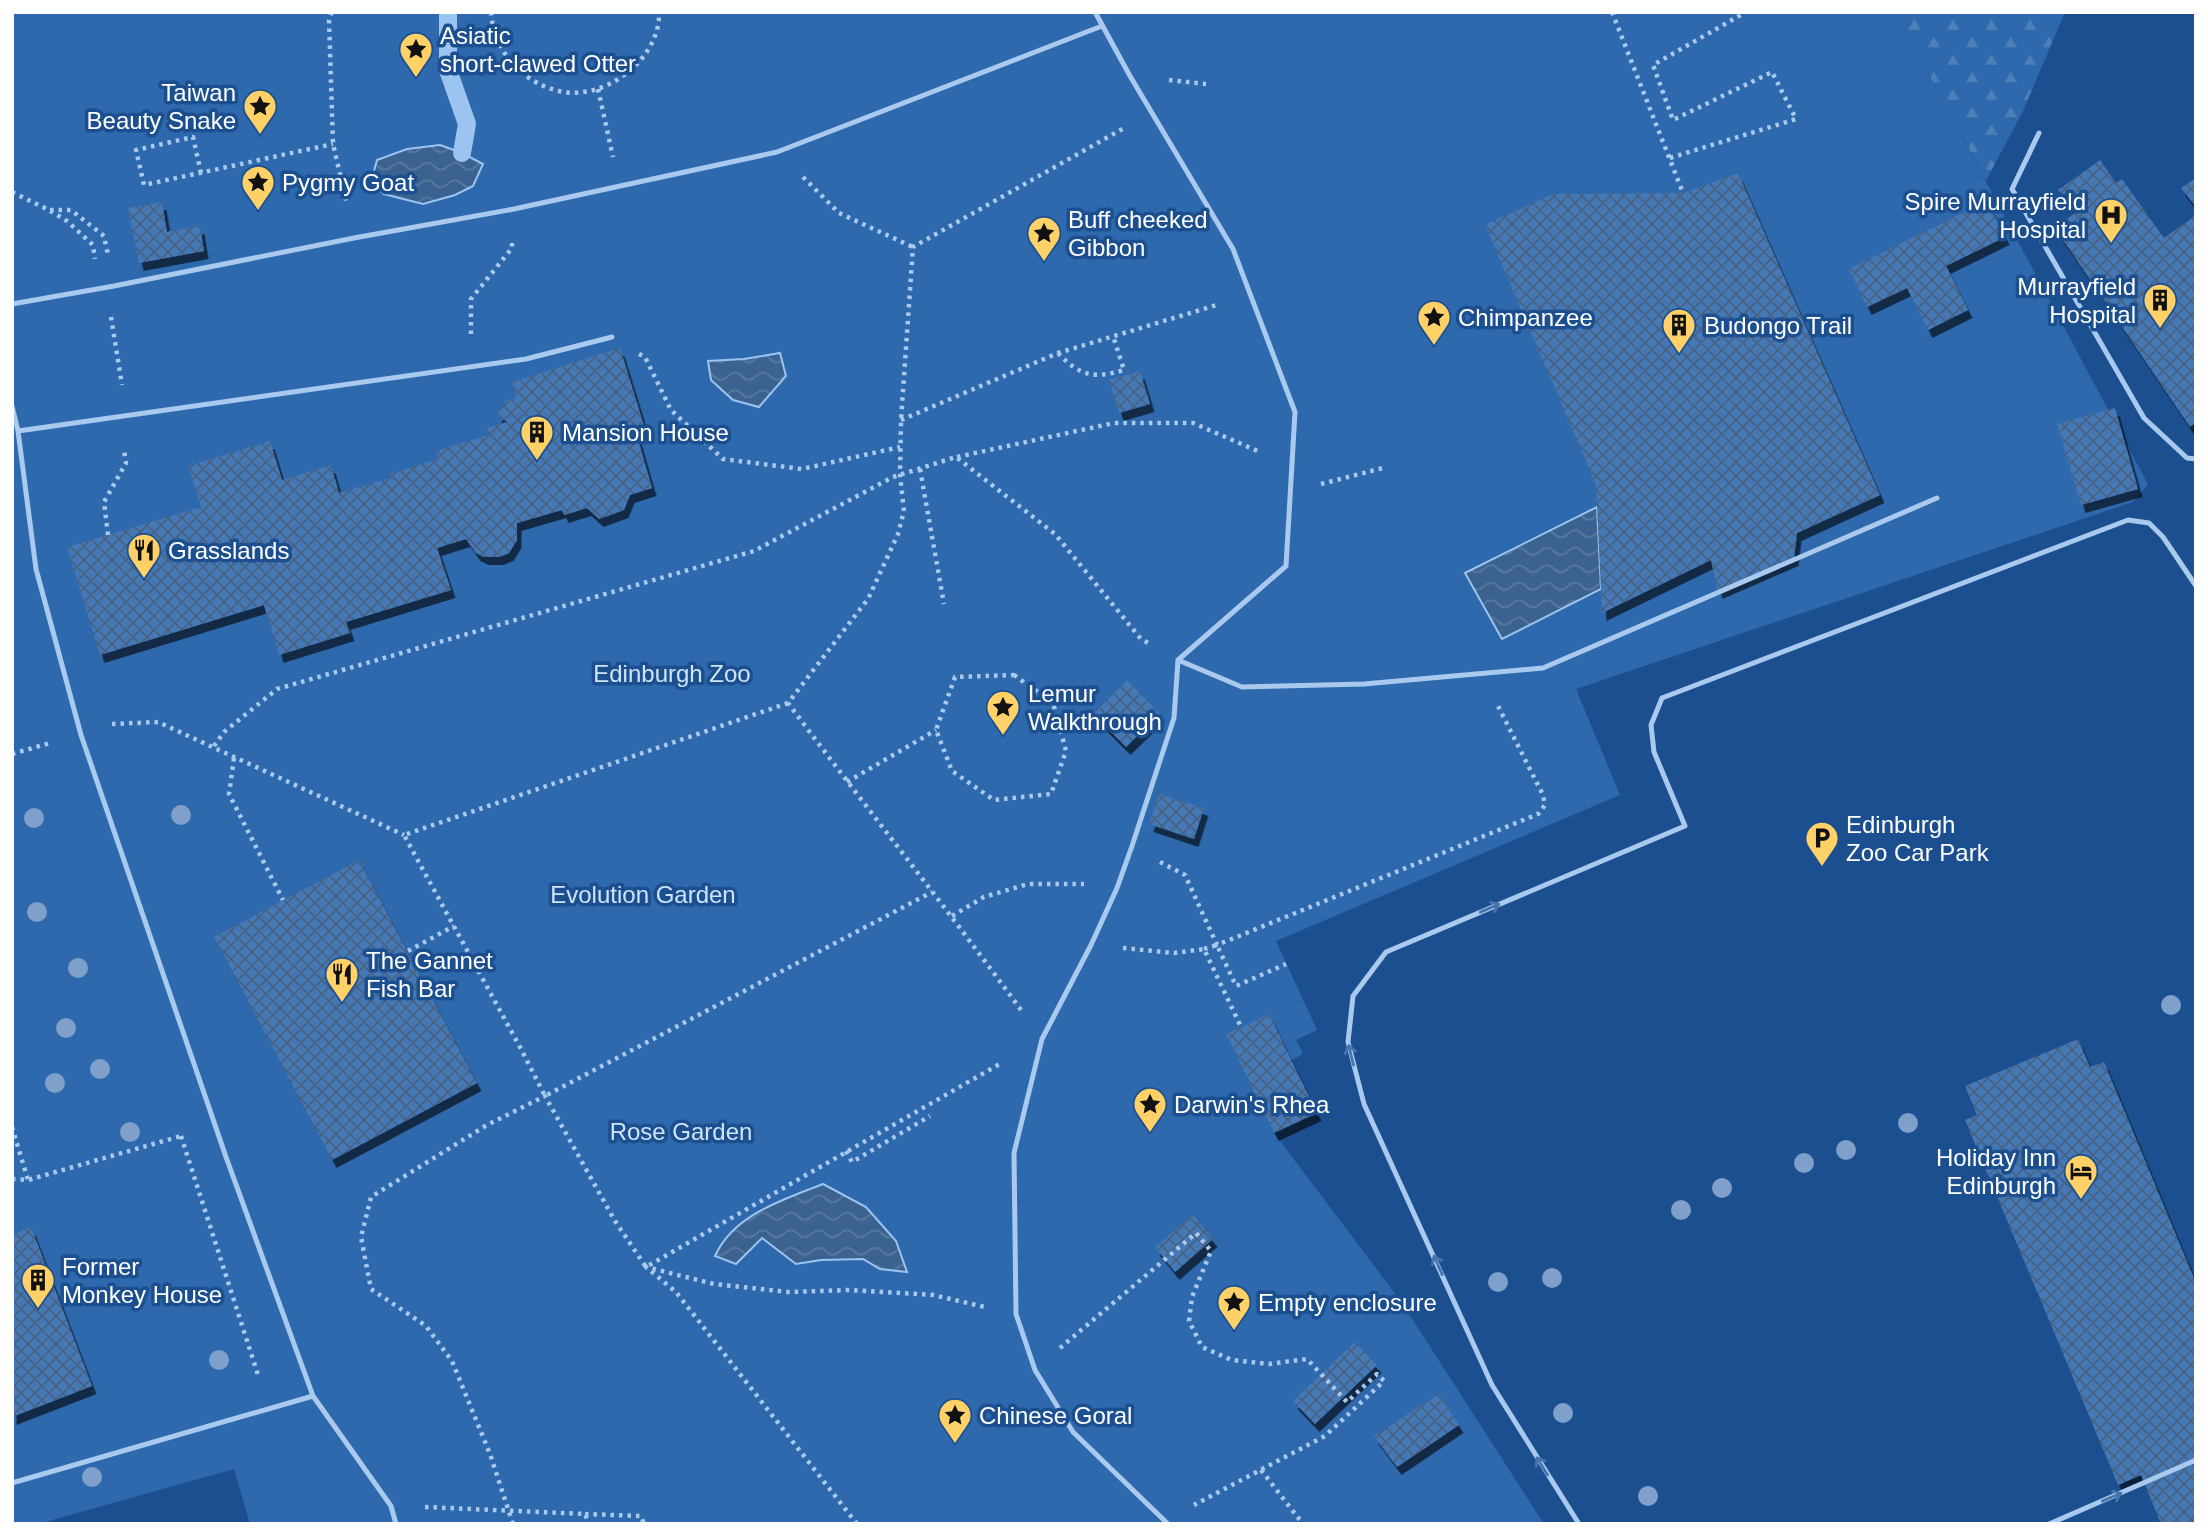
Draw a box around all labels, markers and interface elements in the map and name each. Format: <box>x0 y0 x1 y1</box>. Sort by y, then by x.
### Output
place label: Asiatic short-clawed Otter <box>440 22 636 77</box>
place icon: Asiatic short-clawed Otter <box>397 30 435 79</box>
place label: Taiwan Beauty Snake <box>87 79 236 134</box>
place icon: Taiwan Beauty Snake <box>241 87 279 136</box>
place icon: Pygmy Goat <box>239 163 277 212</box>
place label: Pygmy Goat <box>282 169 414 196</box>
place label: Spire Murrayfield Hospital <box>1905 188 2086 243</box>
hospital icon: Spire Murrayfield Hospital <box>2092 196 2130 245</box>
place label: Buff cheeked Gibbon <box>1068 206 1208 261</box>
place icon: Buff cheeked Gibbon <box>1025 214 1063 263</box>
place label: Murrayfield Hospital <box>2017 273 2136 328</box>
building icon: Murrayfield Hospital <box>2141 281 2179 330</box>
place icon: Chimpanzee <box>1415 298 1453 347</box>
place label: Chimpanzee <box>1458 304 1593 331</box>
building icon: Budongo Trail <box>1660 306 1698 355</box>
place label: Budongo Trail <box>1704 312 1852 339</box>
building icon: Mansion House <box>518 413 556 462</box>
place label: Mansion House <box>562 419 729 446</box>
restaurant icon: Grasslands <box>125 531 163 580</box>
place label: Grasslands <box>168 537 289 564</box>
park label: Edinburgh Zoo <box>593 660 751 687</box>
place label: Lemur Walkthrough <box>1028 680 1162 735</box>
place icon: Lemur Walkthrough <box>984 688 1022 737</box>
place label: Edinburgh Zoo Car Park <box>1846 811 1990 866</box>
parking icon: Edinburgh Zoo Car Park <box>1803 819 1841 868</box>
park label: Evolution Garden <box>550 881 736 908</box>
one-way arrow <box>1479 901 1501 914</box>
place label: The Gannet Fish Bar <box>366 947 493 1002</box>
restaurant icon: The Gannet Fish Bar <box>323 955 361 1004</box>
one-way arrow <box>1344 1044 1358 1067</box>
place icon: Darwin's Rhea <box>1131 1085 1169 1134</box>
place label: Darwin's Rhea <box>1174 1091 1330 1118</box>
park label: Rose Garden <box>610 1118 752 1145</box>
place label: Holiday Inn Edinburgh <box>1936 1144 2056 1199</box>
hotel icon: Holiday Inn Edinburgh <box>2062 1152 2100 1201</box>
place label: Former Monkey House <box>62 1253 222 1308</box>
one-way arrow <box>1431 1254 1444 1276</box>
building icon: Former Monkey House <box>19 1261 57 1310</box>
place icon: Empty enclosure <box>1215 1283 1253 1332</box>
place label: Empty enclosure <box>1258 1289 1437 1316</box>
place icon: Chinese Goral <box>936 1396 974 1445</box>
place label: Chinese Goral <box>979 1402 1132 1429</box>
one-way arrow <box>1535 1457 1549 1477</box>
one-way arrow <box>2100 1490 2122 1503</box>

